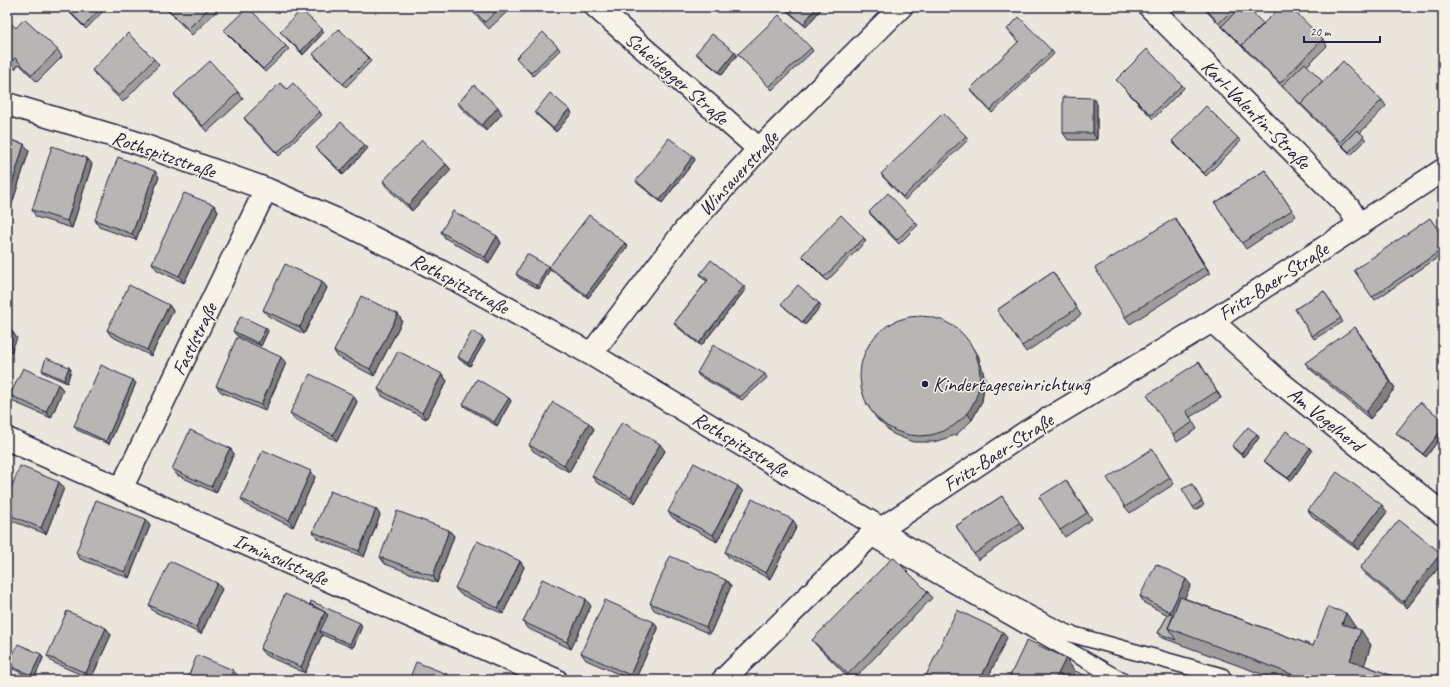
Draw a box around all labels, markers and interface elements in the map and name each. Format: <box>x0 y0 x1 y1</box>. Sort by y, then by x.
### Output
scale bar <box>1304 18 1380 44</box>
text: 20 m <box>1310 24 1332 40</box>
street label: Scheidegger Straße <box>620 27 735 131</box>
street label: Karl-Valentin-Straße <box>1196 54 1317 175</box>
street label: Rothspitzstraße <box>109 125 220 184</box>
street label: Winsauerstraße <box>693 125 785 221</box>
street label: Fritz-Baer-Straße <box>1214 236 1334 326</box>
street label: Rothspitzstraße <box>406 247 514 320</box>
street label: Fastlstraße <box>166 297 223 380</box>
place label: Kindertageseinrichtung <box>933 372 1091 397</box>
marker: Kindertageseinrichtung <box>920 379 930 389</box>
street label: Am Vogelherd <box>1283 381 1371 459</box>
street label: Rothspitzstraße <box>688 406 795 484</box>
street label: Fritz-Baer-Straße <box>939 407 1059 497</box>
street label: Irminsulstraße <box>230 528 333 592</box>

